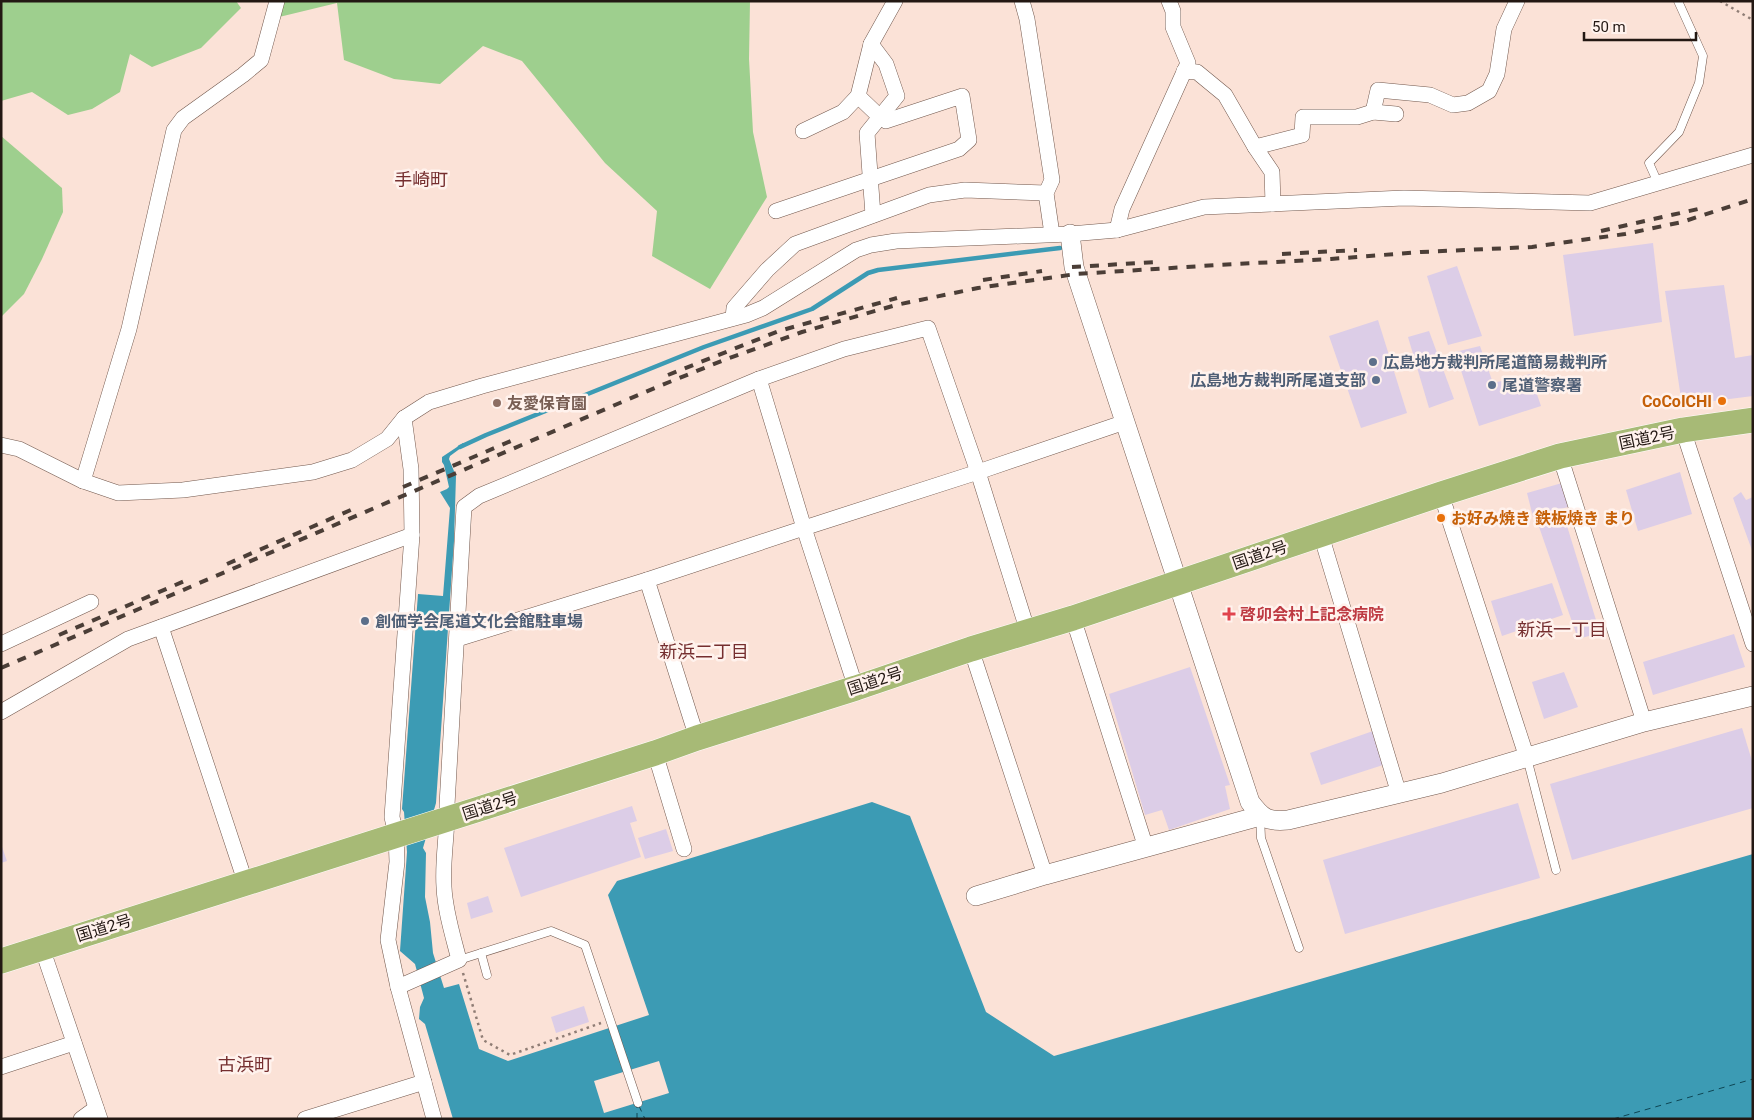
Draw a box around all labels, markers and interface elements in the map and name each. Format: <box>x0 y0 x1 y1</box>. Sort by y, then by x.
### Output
scale bar <box>1584 10 1696 42</box>
text: 50 m <box>1592 18 1626 36</box>
district label: 手崎町 <box>394 169 448 190</box>
place label: 広島地方裁判所尾道簡易裁判所 <box>1383 353 1607 372</box>
marker: 広島地方裁判所尾道簡易裁判所 <box>1367 356 1379 368</box>
place label: 広島地方裁判所尾道支部 <box>1190 371 1366 390</box>
marker: 広島地方裁判所尾道支部 <box>1370 374 1382 386</box>
place label: 尾道警察署 <box>1502 376 1582 395</box>
marker: 尾道警察署 <box>1486 379 1498 391</box>
place label: CoCoICHI <box>1642 392 1712 411</box>
place label: 友愛保育園 <box>507 394 587 413</box>
marker: CoCoICHI <box>1716 395 1728 407</box>
marker: 友愛保育園 <box>491 397 503 409</box>
street label: 国道2号 <box>1617 423 1677 453</box>
place label: お好み焼き 鉄板焼き まり <box>1451 509 1635 528</box>
marker: お好み焼き 鉄板焼き まり <box>1435 512 1447 524</box>
street label: 国道2号 <box>1230 537 1290 573</box>
place label: 啓卯会村上記念病院 <box>1240 605 1384 624</box>
marker: 啓卯会村上記念病院 <box>1222 607 1236 621</box>
place label: 創価学会尾道文化会館駐車場 <box>375 612 583 631</box>
marker: 創価学会尾道文化会館駐車場 <box>359 615 371 627</box>
district label: 新浜一丁目 <box>1517 619 1607 640</box>
district label: 新浜二丁目 <box>659 641 749 662</box>
street label: 国道2号 <box>845 663 905 699</box>
street label: 国道2号 <box>460 788 520 824</box>
street label: 国道2号 <box>74 911 134 945</box>
district label: 古浜町 <box>218 1054 272 1075</box>

